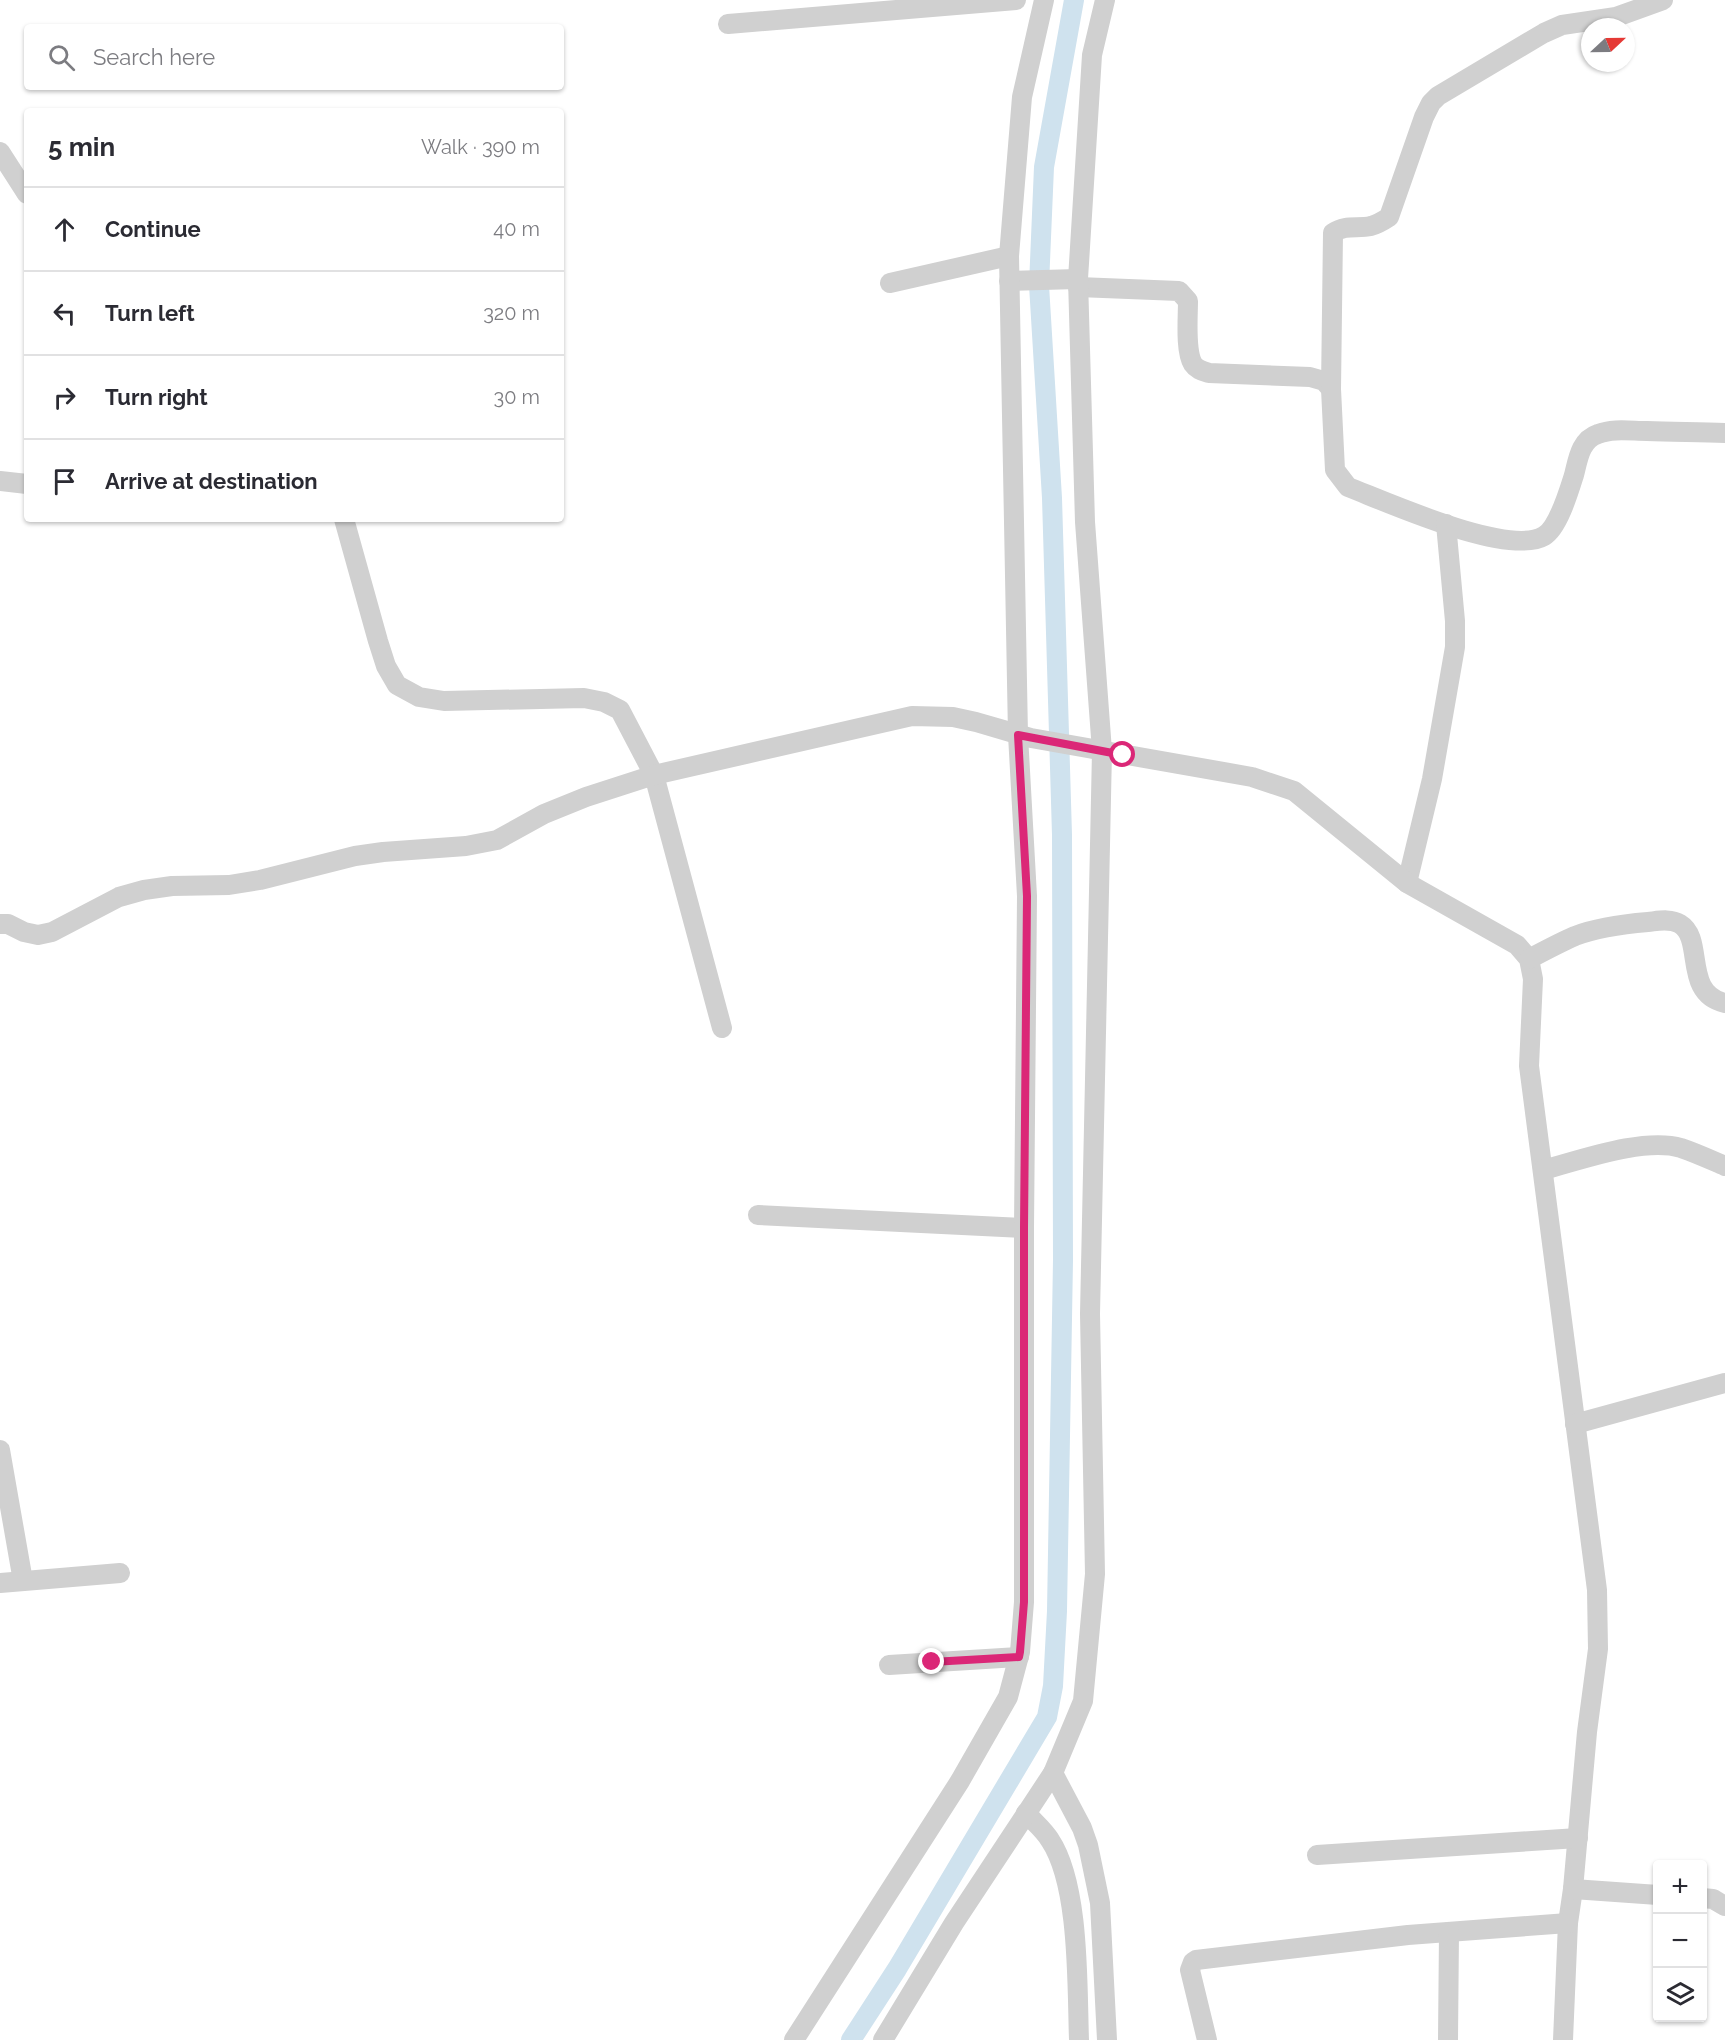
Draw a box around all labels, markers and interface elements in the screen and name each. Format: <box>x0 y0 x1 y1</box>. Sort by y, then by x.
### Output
north arrow <box>1581 18 1635 72</box>
search box <box>24 24 564 90</box>
icon: search <box>45 41 78 74</box>
text: Search here <box>93 44 215 70</box>
text: 5 min <box>48 132 115 162</box>
text: Walk · 390 m <box>421 135 540 159</box>
icon: ahead <box>48 213 81 246</box>
text: Continue <box>105 216 201 242</box>
text: 40 m <box>493 217 540 241</box>
icon: left <box>48 297 81 330</box>
text: Turn left <box>105 300 195 326</box>
text: 320 m <box>483 301 540 325</box>
icon: right <box>48 381 81 414</box>
text: Turn right <box>105 384 208 410</box>
text: 30 m <box>494 385 540 409</box>
icon: arrive <box>48 465 81 498</box>
text: Arrive at destination <box>105 468 318 494</box>
route start <box>1109 741 1135 767</box>
route end <box>918 1648 944 1674</box>
map controls <box>1653 1860 1707 2022</box>
button: + <box>1653 1860 1707 1914</box>
button: − <box>1653 1914 1707 1968</box>
button: layers <box>1653 1968 1707 2022</box>

